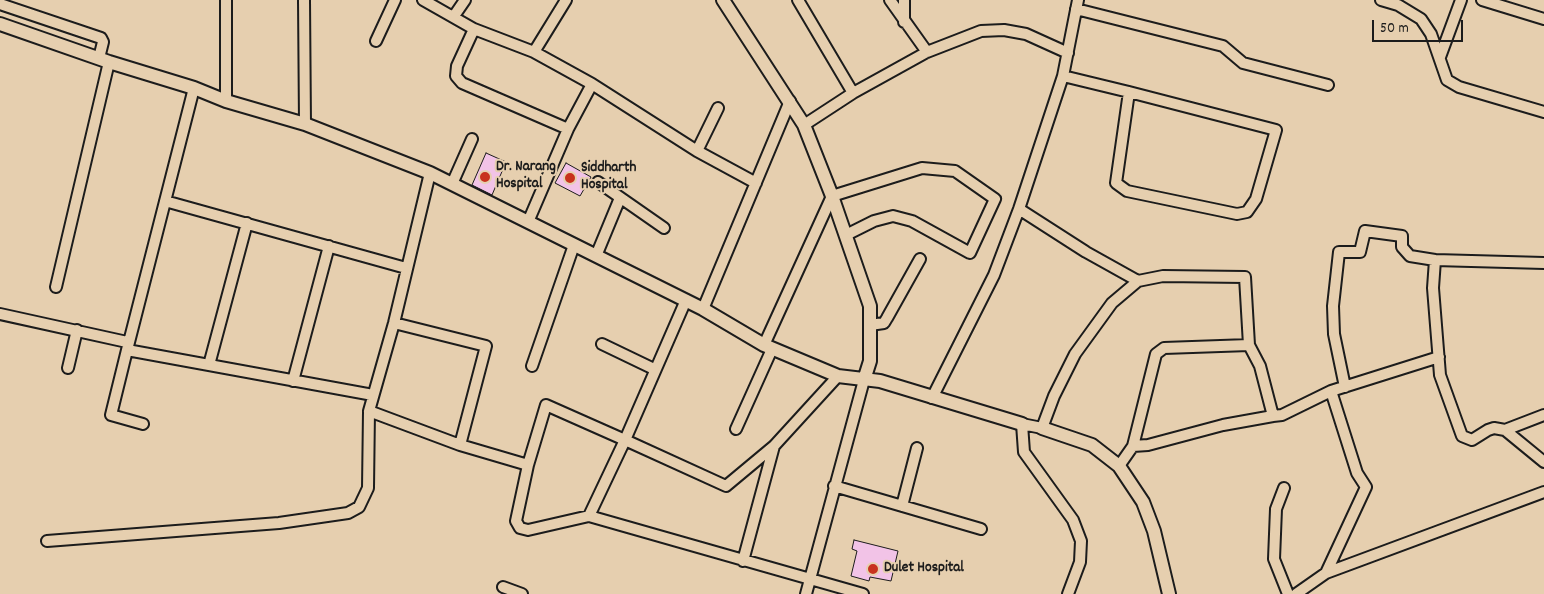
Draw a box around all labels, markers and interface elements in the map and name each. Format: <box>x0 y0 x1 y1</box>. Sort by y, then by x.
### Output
scale bar <box>1374 10 1465 42</box>
text: 50 m <box>1380 18 1409 40</box>
place label: Dr. Narang Hospital <box>496 159 556 194</box>
place label: Siddharth Hospital <box>581 160 636 195</box>
marker: Dr. Narang Hospital <box>478 170 492 184</box>
marker: Siddharth Hospital <box>563 171 577 185</box>
place label: Dulet Hospital <box>884 560 964 578</box>
marker: Dulet Hospital <box>866 562 880 576</box>

